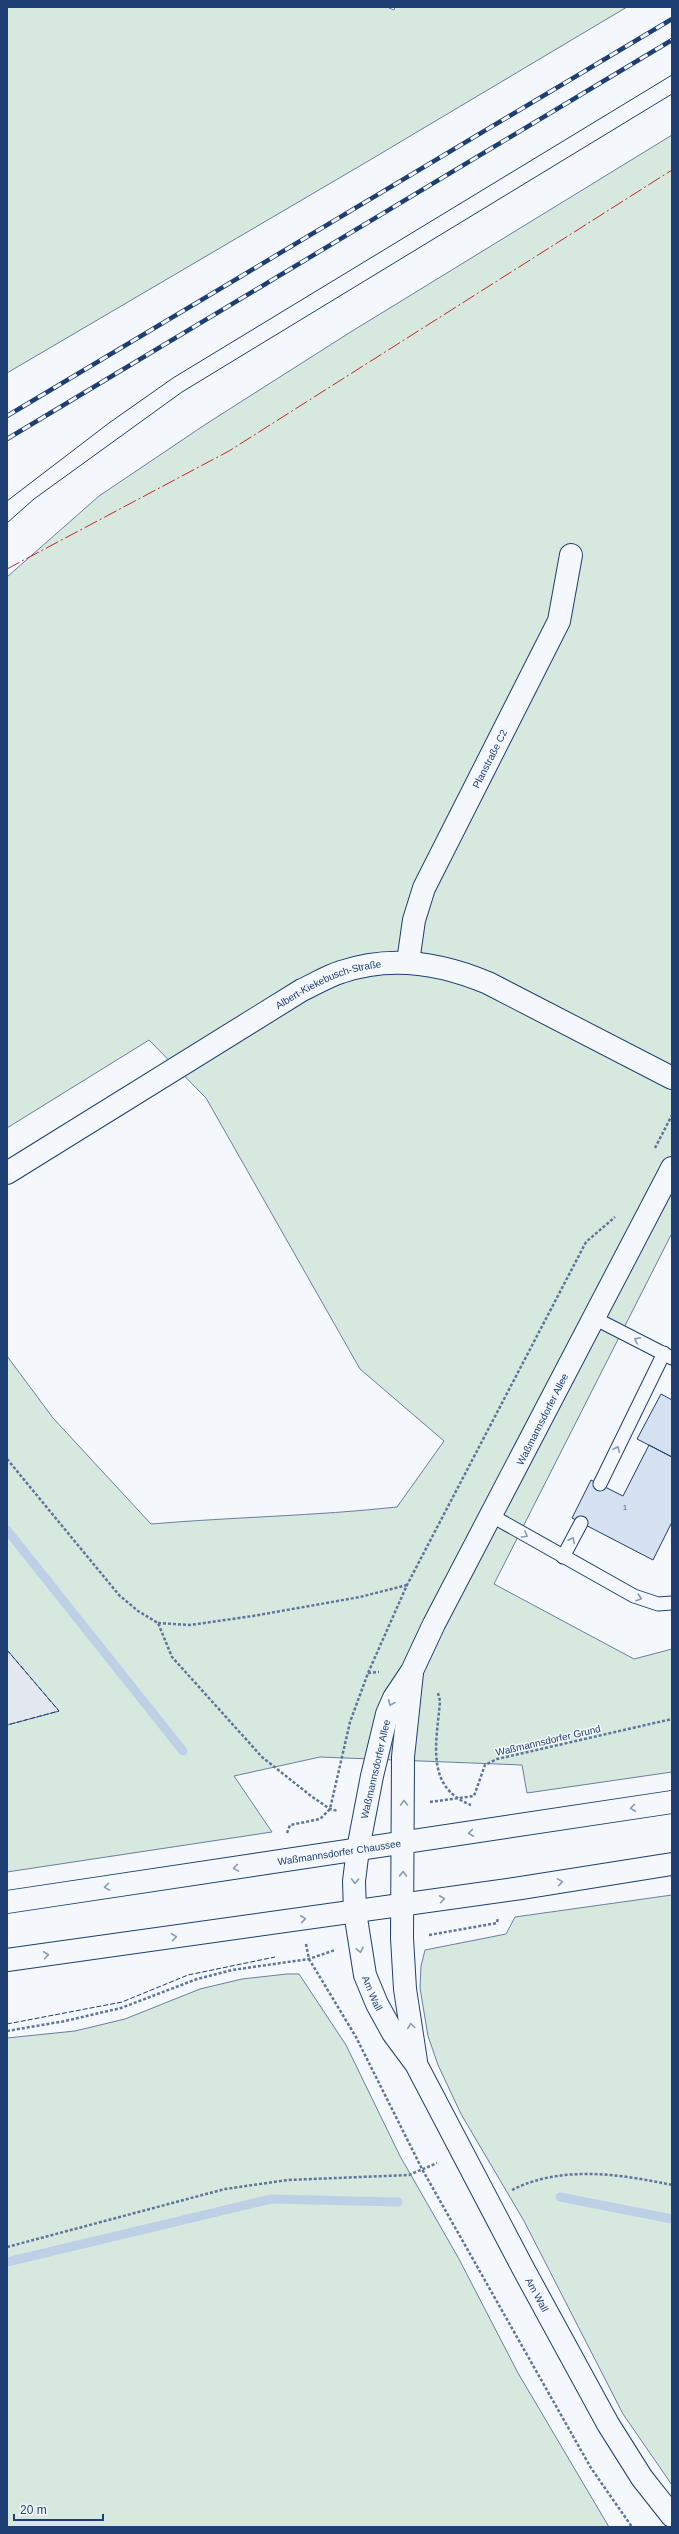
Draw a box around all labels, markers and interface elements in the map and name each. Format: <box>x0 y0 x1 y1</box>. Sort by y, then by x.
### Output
street label: Planstraße C2 <box>471 727 509 790</box>
street label: Albert-Kiekebusch-Straße <box>273 958 382 1011</box>
one-way arrow <box>634 1337 642 1345</box>
street label: Waßmannsdorfer Allee <box>515 1371 571 1467</box>
one-way arrow <box>612 1446 620 1453</box>
house number: 1 <box>623 1503 628 1512</box>
one-way arrow <box>521 1531 529 1538</box>
one-way arrow <box>567 1537 575 1544</box>
one-way arrow <box>636 1593 643 1602</box>
one-way arrow <box>388 1700 396 1707</box>
street label: Waßmannsdorfer Allee <box>359 1718 392 1820</box>
street label: Waßmannsdorfer Grund <box>495 1723 602 1758</box>
one-way arrow <box>400 1800 408 1806</box>
one-way arrow <box>630 1803 637 1812</box>
one-way arrow <box>468 1828 474 1837</box>
street label: Waßmannsdorfer Chaussee <box>277 1838 402 1867</box>
one-way arrow <box>233 1863 239 1872</box>
one-way arrow <box>399 1871 407 1877</box>
one-way arrow <box>351 1878 359 1884</box>
one-way arrow <box>557 1878 563 1887</box>
one-way arrow <box>104 1882 110 1891</box>
one-way arrow <box>438 1895 445 1904</box>
one-way arrow <box>300 1915 306 1924</box>
one-way arrow <box>171 1933 177 1942</box>
one-way arrow <box>356 1947 364 1954</box>
one-way arrow <box>43 1951 49 1960</box>
street label: Am Wall <box>360 1974 385 2013</box>
one-way arrow <box>407 2023 416 2029</box>
street label: Am Wall <box>523 2276 551 2314</box>
scale bar <box>14 2496 103 2522</box>
text: 20 m <box>20 2503 47 2517</box>

